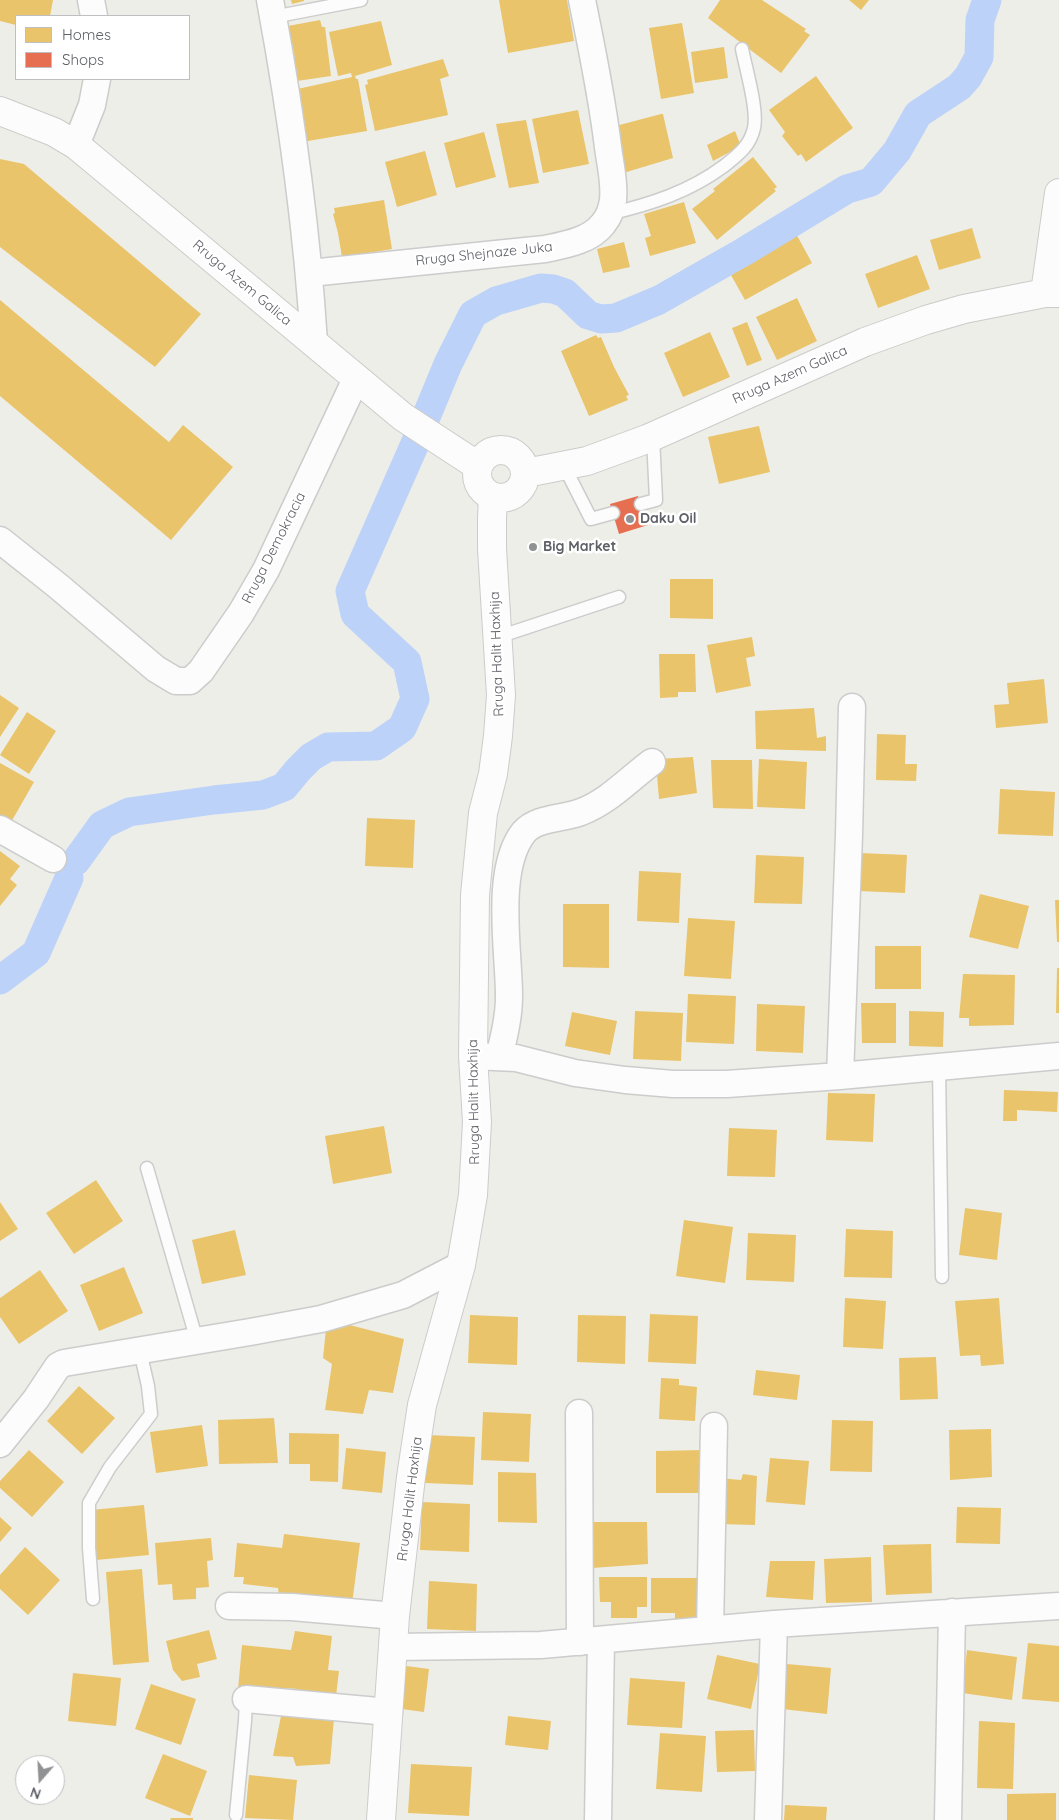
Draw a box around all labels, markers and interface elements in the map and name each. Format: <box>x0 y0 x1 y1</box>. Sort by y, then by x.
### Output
legend <box>15 15 190 80</box>
text: Homes <box>62 25 111 44</box>
text: Shops <box>62 50 104 69</box>
street label: Rruga Azem Galica <box>189 237 295 329</box>
street label: Rruga Shejnaze Juka <box>415 238 553 270</box>
street label: Rruga Azem Galica <box>730 342 850 408</box>
street label: Rruga Demokracia <box>239 489 309 607</box>
place label: Daku Oil <box>640 511 697 527</box>
marker: Daku Oil <box>624 513 636 525</box>
place label: Big Market <box>543 539 616 555</box>
marker: Big Market <box>527 541 539 553</box>
street label: Rruga Halit Haxhija <box>486 591 508 717</box>
street label: Rruga Halit Haxhija <box>465 1039 483 1165</box>
street label: Rruga Halit Haxhija <box>394 1436 426 1562</box>
north arrow <box>15 1755 65 1805</box>
text: N <box>28 1783 43 1803</box>

